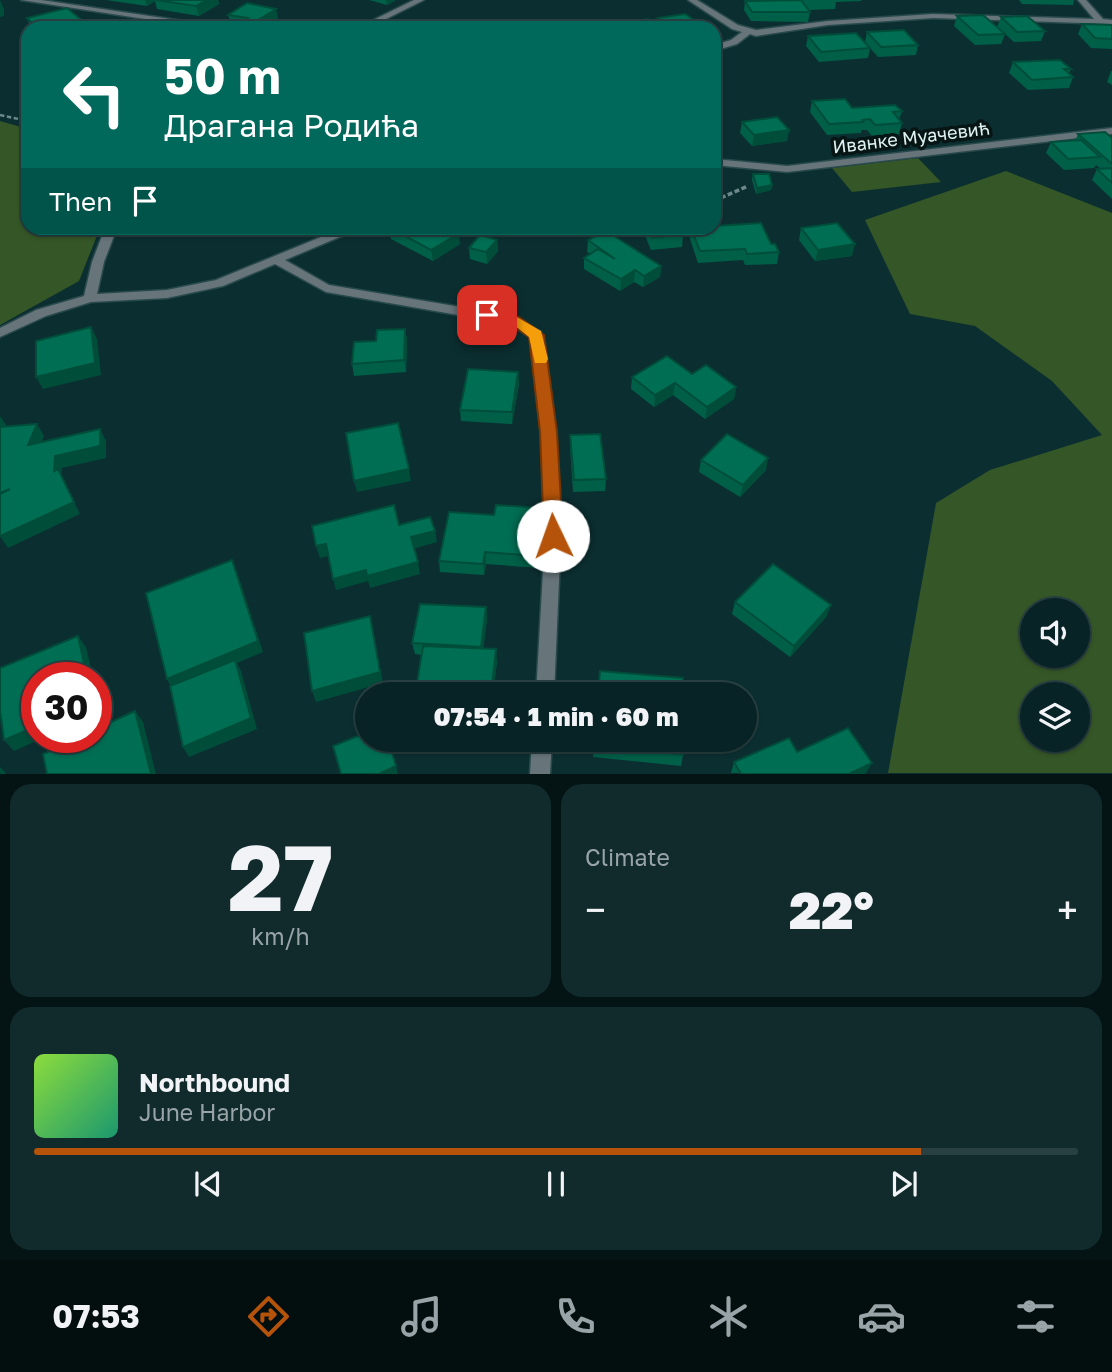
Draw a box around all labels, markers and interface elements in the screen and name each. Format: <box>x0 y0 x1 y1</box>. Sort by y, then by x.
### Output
text: 50 m <box>164 46 281 105</box>
icon: left <box>49 49 140 140</box>
text: Драгана Родића <box>164 106 419 144</box>
street label: Иванке Муачевић <box>831 116 991 158</box>
icon: arrive <box>126 182 164 220</box>
text: Then <box>49 186 112 217</box>
pin <box>457 285 517 345</box>
icon: arrive <box>468 296 506 334</box>
position arrow <box>516 499 590 573</box>
map controls <box>1020 598 1090 752</box>
button: sound <box>1020 598 1090 668</box>
speed limit sign: 30 <box>21 662 112 753</box>
button: layers <box>1020 682 1090 752</box>
text: 07:54 · 1 min · 60 m <box>433 701 679 732</box>
text: 27 <box>228 822 333 931</box>
text: Climate <box>585 843 670 871</box>
text: 22° <box>789 878 874 940</box>
text: − <box>585 887 606 932</box>
text: + <box>1057 887 1078 932</box>
text: km/h <box>251 922 310 950</box>
text: Northbound <box>139 1067 290 1098</box>
text: June Harbor <box>139 1098 275 1126</box>
icon: previous <box>189 1165 227 1203</box>
icon: pause <box>537 1165 575 1203</box>
icon: next <box>885 1165 923 1203</box>
icon: directions <box>244 1292 293 1341</box>
icon: music <box>397 1292 446 1341</box>
icon: phone <box>551 1292 600 1341</box>
icon: climate <box>704 1292 753 1341</box>
icon: car <box>857 1292 906 1341</box>
icon: filters <box>1011 1292 1060 1341</box>
text: 07:53 <box>52 1297 140 1335</box>

